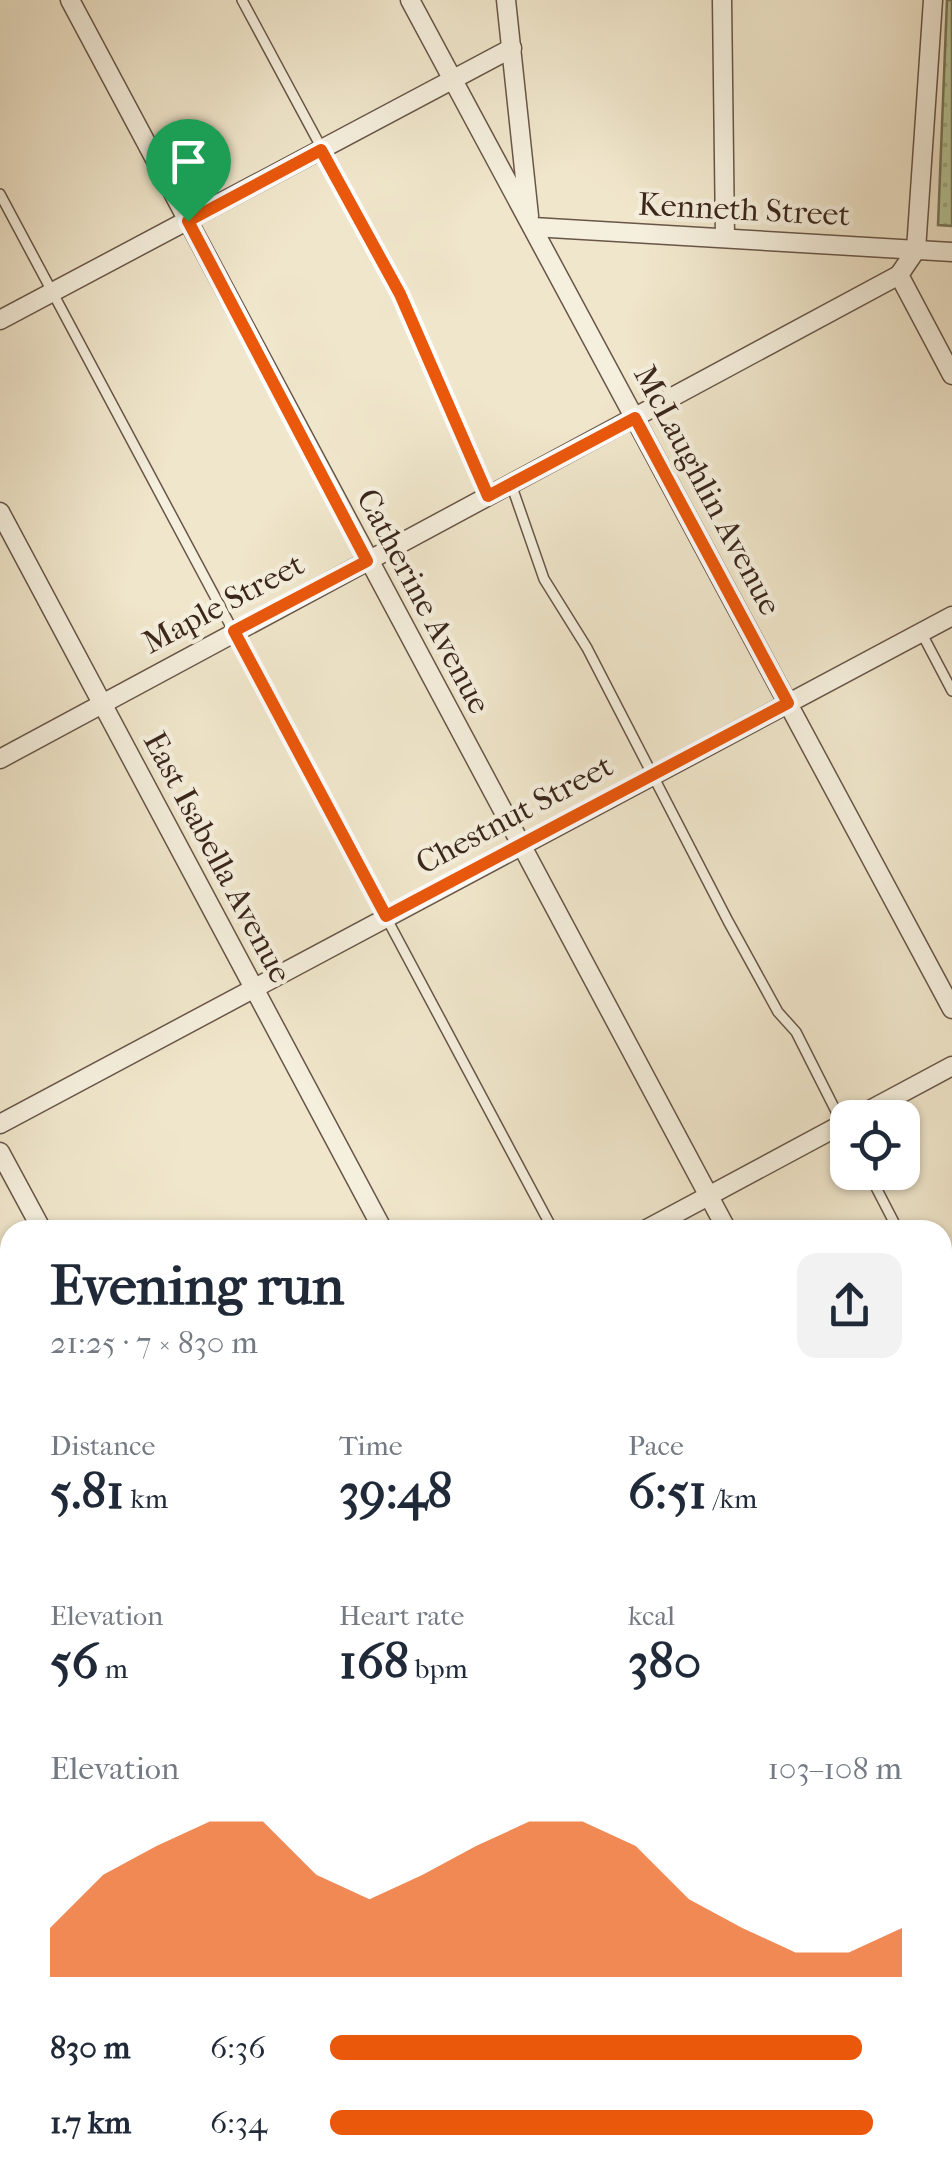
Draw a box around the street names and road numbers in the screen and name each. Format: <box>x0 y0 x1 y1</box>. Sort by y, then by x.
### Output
street label: Kenneth Street <box>637 185 851 234</box>
street label: McLaughlin Avenue <box>626 359 789 621</box>
street label: Catherine Avenue <box>349 483 498 720</box>
street label: Maple Street <box>136 545 311 661</box>
street label: East Isabella Avenue <box>136 726 299 989</box>
street label: Chestnut Street <box>410 747 619 882</box>

